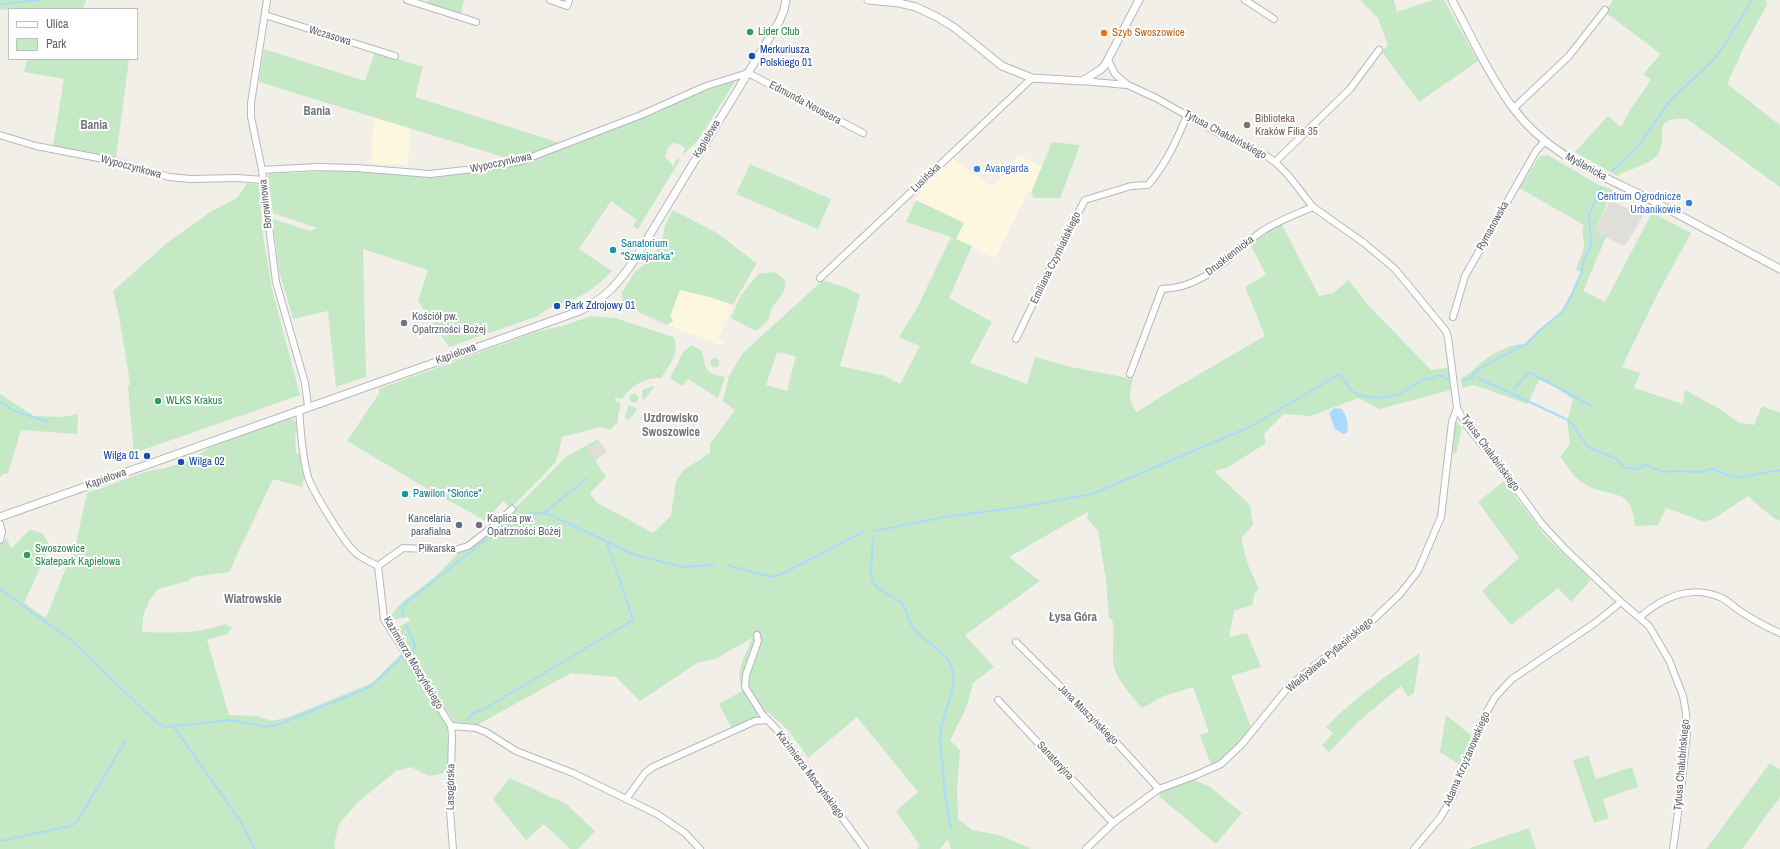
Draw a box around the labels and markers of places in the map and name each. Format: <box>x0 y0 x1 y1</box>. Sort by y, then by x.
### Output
place label: Lider Club <box>758 25 800 39</box>
place label: Szyb Swoszowice <box>1112 26 1185 40</box>
marker: Lider Club <box>745 27 755 37</box>
marker: Szyb Swoszowice <box>1099 28 1109 38</box>
place label: Merkuriusza Polskiego 01 <box>760 43 812 69</box>
marker: Merkuriusza Polskiego 01 <box>747 51 757 61</box>
place label: Biblioteka Kraków Filia 35 <box>1255 112 1318 138</box>
marker: Biblioteka Kraków Filia 35 <box>1242 120 1252 130</box>
place label: Avangarda <box>985 162 1028 176</box>
marker: Avangarda <box>972 164 982 174</box>
place label: Centrum Ogrodnicze Urbanikowie <box>1597 190 1681 216</box>
marker: Centrum Ogrodnicze Urbanikowie <box>1684 198 1694 208</box>
place label: Sanatorium "Szwajcarka" <box>621 237 674 263</box>
marker: Sanatorium "Szwajcarka" <box>608 245 618 255</box>
place label: Park Zdrojowy 01 <box>565 299 635 313</box>
marker: Park Zdrojowy 01 <box>552 301 562 311</box>
place label: Kościół pw. Opatrzności Bożej <box>412 310 486 336</box>
marker: Kościół pw. Opatrzności Bożej <box>399 318 409 328</box>
place label: WLKS Krakus <box>166 394 222 408</box>
marker: WLKS Krakus <box>153 396 163 406</box>
place label: Wilga 01 <box>103 449 139 463</box>
marker: Wilga 01 <box>142 451 152 461</box>
place label: Wilga 02 <box>189 455 225 469</box>
marker: Wilga 02 <box>176 457 186 467</box>
place label: Pawilon "Słońce" <box>413 487 482 501</box>
marker: Pawilon "Słońce" <box>400 489 410 499</box>
place label: Kancelaria parafialna <box>408 512 451 538</box>
place label: Kaplica pw. Opatrzności Bożej <box>487 512 561 538</box>
marker: Kancelaria parafialna <box>454 520 464 530</box>
marker: Kaplica pw. Opatrzności Bożej <box>474 520 484 530</box>
place label: Swoszowice Skatepark Kąpielowa <box>35 542 120 568</box>
marker: Swoszowice Skatepark Kąpielowa <box>22 550 32 560</box>

